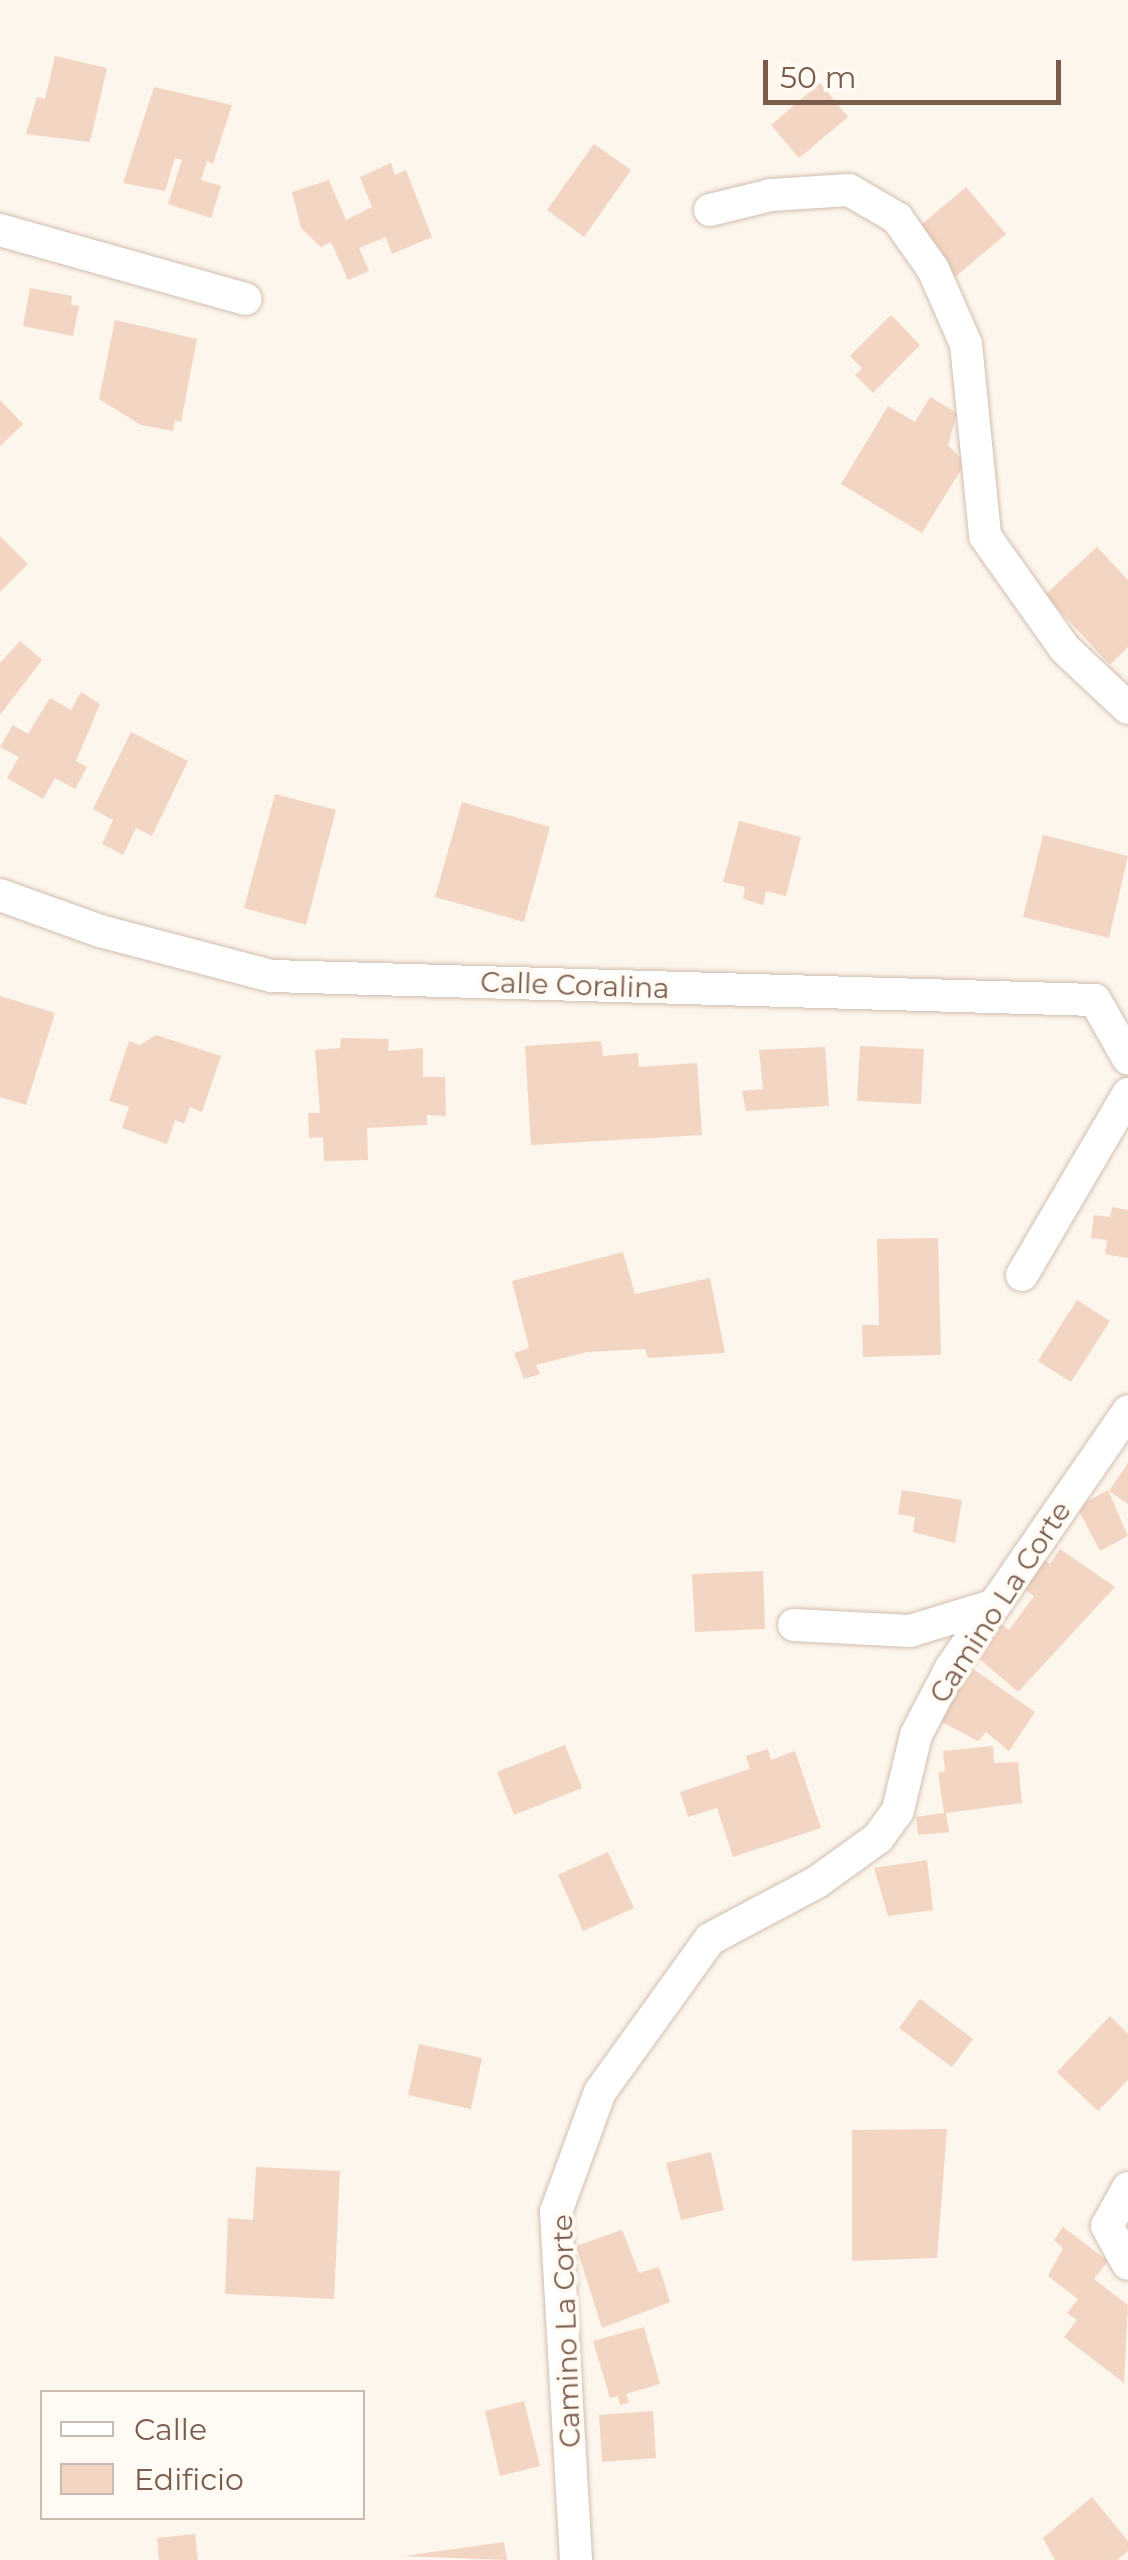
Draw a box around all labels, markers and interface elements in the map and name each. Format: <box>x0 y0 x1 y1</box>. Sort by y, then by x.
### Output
scale bar <box>768 40 1066 102</box>
text: 50 m <box>780 59 857 96</box>
street label: Calle Coralina <box>480 965 670 1005</box>
street label: Camino La Corte <box>922 1495 1078 1709</box>
street label: Camino La Corte <box>545 2214 587 2448</box>
legend <box>40 2390 365 2520</box>
text: Calle <box>134 2411 207 2448</box>
text: Edificio <box>134 2461 244 2498</box>

